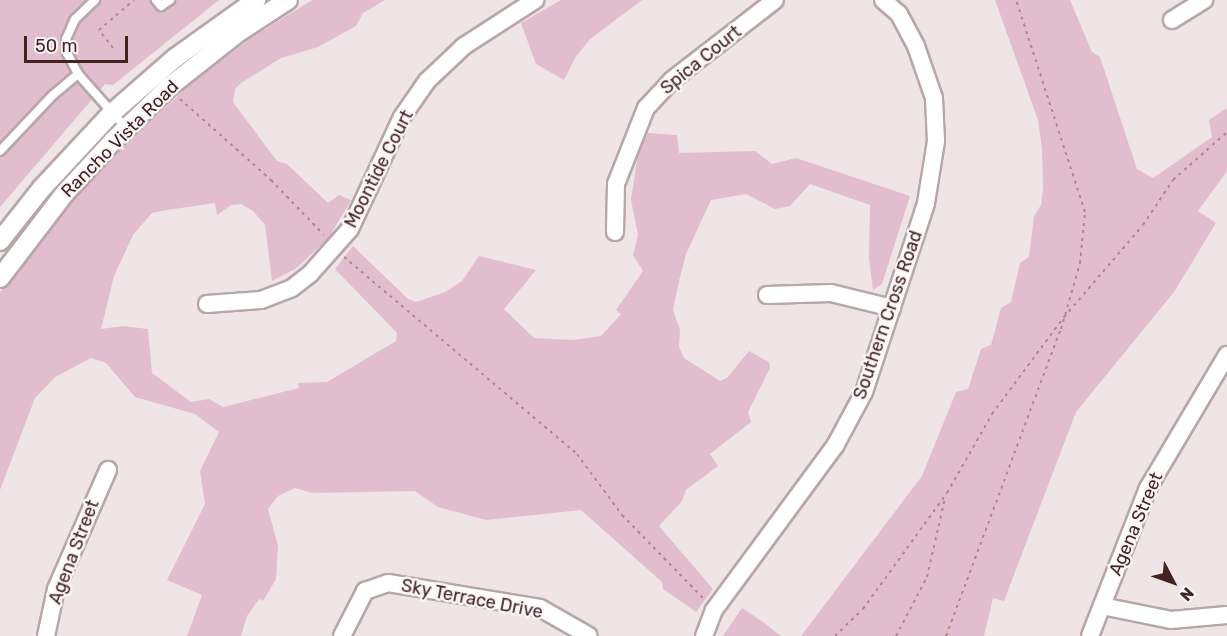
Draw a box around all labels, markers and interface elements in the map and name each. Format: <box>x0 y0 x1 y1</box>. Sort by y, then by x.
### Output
street label: Spica Court <box>656 21 746 99</box>
scale bar <box>27 24 130 62</box>
text: 50 m <box>35 35 78 57</box>
street label: Rancho Vista Road <box>57 76 183 202</box>
street label: Moontide Court <box>340 106 418 232</box>
street label: Southern Cross Road <box>849 228 927 402</box>
street label: Agena Street <box>1105 469 1167 579</box>
street label: Agena Street <box>44 497 104 607</box>
north arrow <box>1143 552 1203 612</box>
street label: Sky Terrace Drive <box>399 575 545 623</box>
text: N <box>1176 584 1198 605</box>

